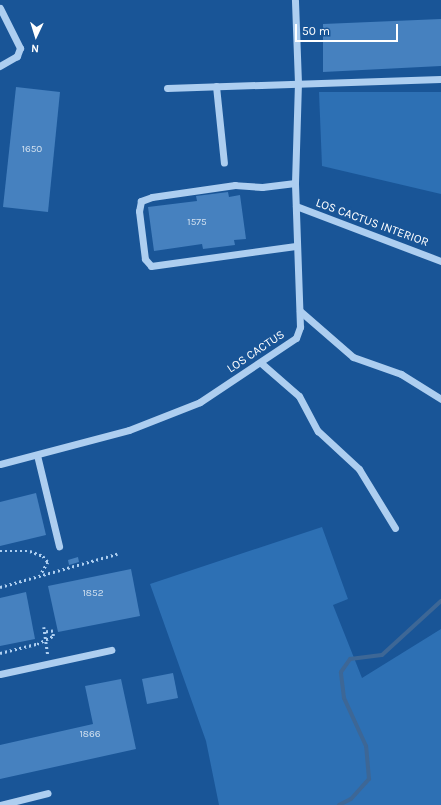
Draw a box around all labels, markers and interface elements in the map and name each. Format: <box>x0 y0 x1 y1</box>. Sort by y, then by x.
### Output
north arrow <box>16 16 56 56</box>
scale bar <box>297 16 400 42</box>
text: 50 m <box>302 24 330 38</box>
text: N <box>31 42 40 55</box>
house number: 1650 <box>22 144 42 156</box>
street label: LOS CACTUS INTERIOR <box>314 196 430 250</box>
house number: 1575 <box>187 217 207 229</box>
street label: LOS CACTUS <box>225 328 287 376</box>
house number: 1852 <box>83 588 103 600</box>
house number: 1866 <box>80 729 100 741</box>

